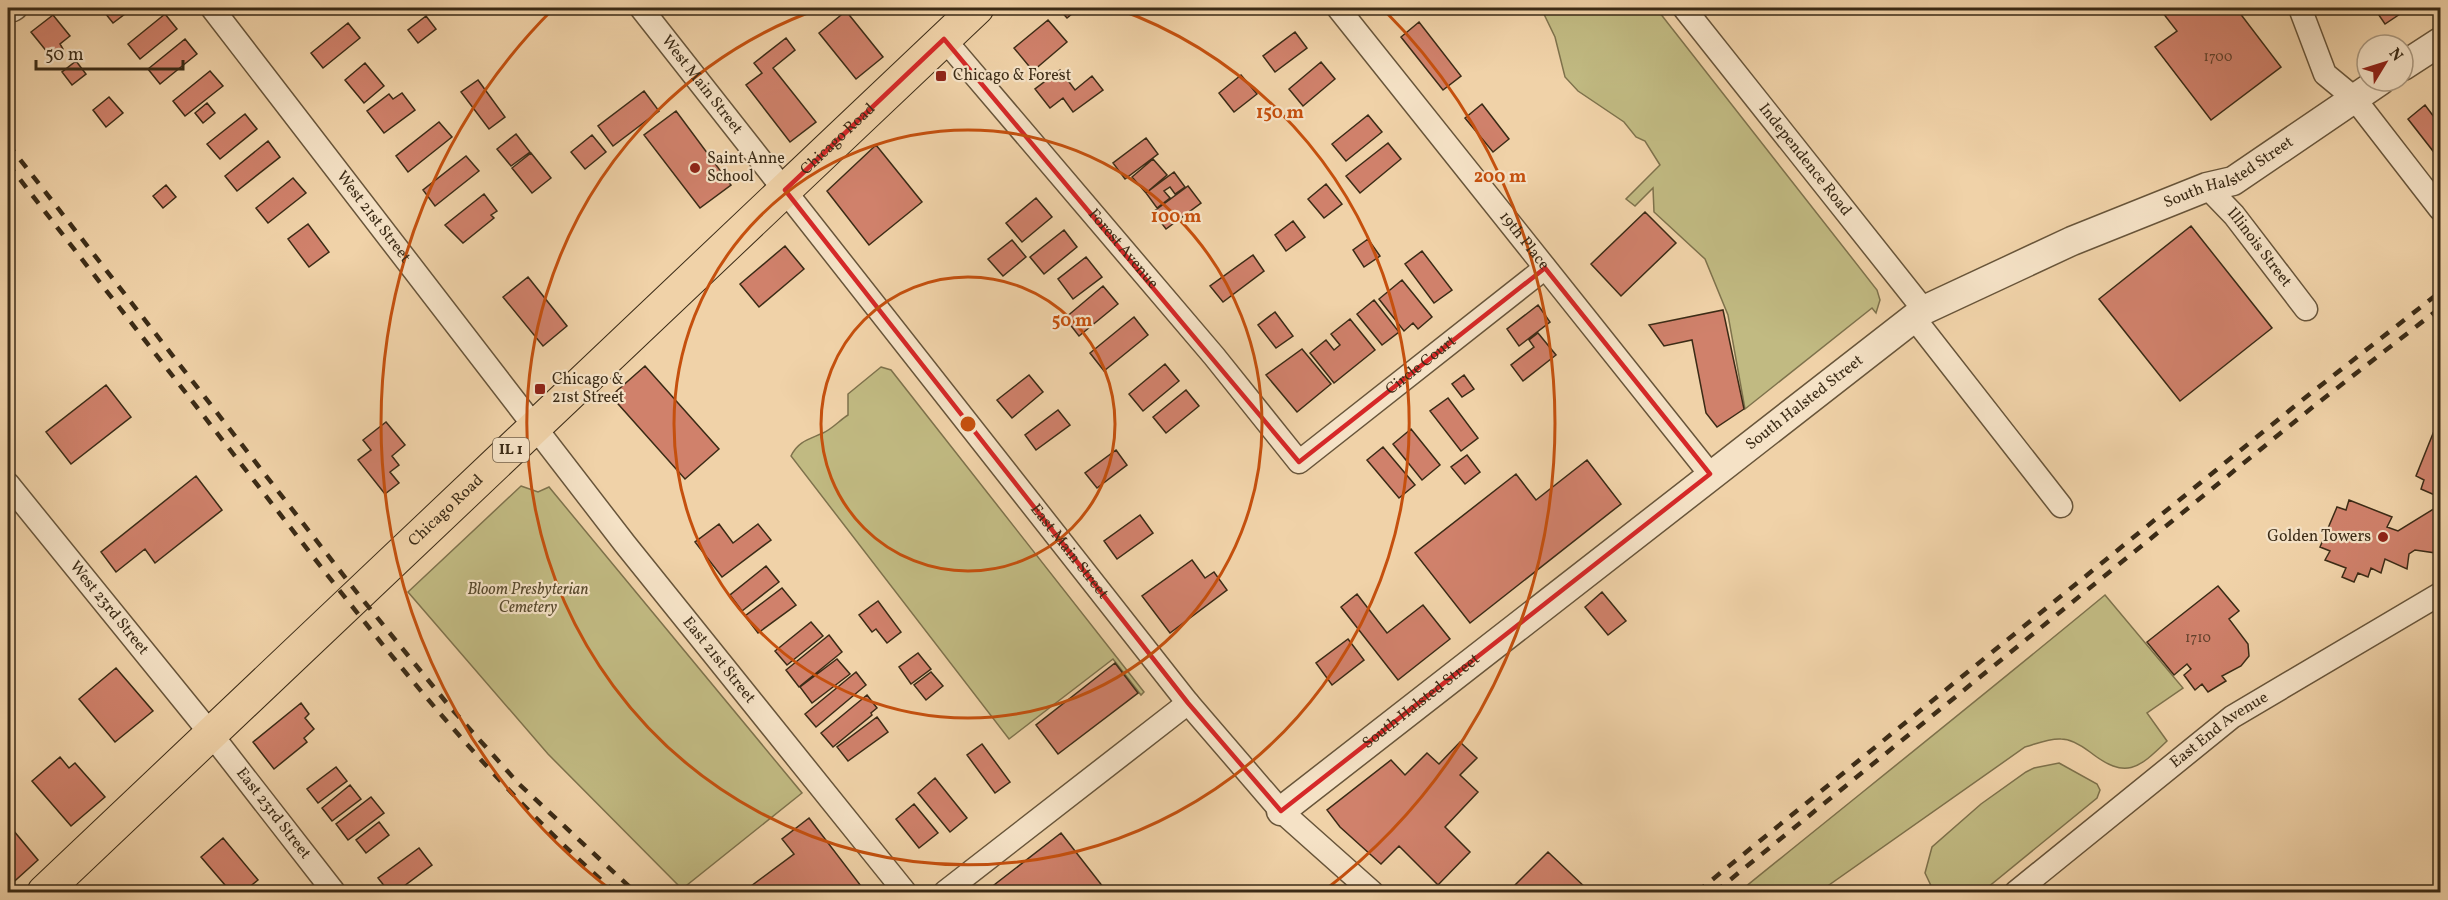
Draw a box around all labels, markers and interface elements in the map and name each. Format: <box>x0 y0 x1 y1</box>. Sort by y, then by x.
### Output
street label: West Main Street <box>656 31 748 139</box>
scale bar <box>36 33 183 71</box>
north arrow <box>2355 33 2415 93</box>
text: 50 m <box>45 43 84 68</box>
text: N <box>2383 44 2408 67</box>
house number: 1700 <box>2204 48 2232 67</box>
place label: Chicago & Forest <box>953 65 1072 87</box>
marker: Chicago & Forest <box>934 69 948 83</box>
street label: Chicago Road <box>796 99 881 181</box>
street label: Independence Road <box>1753 99 1856 221</box>
text: 150 m <box>1256 101 1304 126</box>
street label: South Halsted Street <box>2160 132 2298 214</box>
place label: Saint Anne School <box>707 148 785 188</box>
marker: Saint Anne School <box>688 161 702 175</box>
text: 200 m <box>1474 165 1526 190</box>
street label: West 21st Street <box>331 167 416 268</box>
street label: Illinois Street <box>2222 203 2297 292</box>
street label: Forest Avenue <box>1082 204 1163 294</box>
text: 100 m <box>1151 205 1201 230</box>
street label: 19th Place <box>1494 207 1554 275</box>
text: 50 m <box>1052 309 1092 334</box>
street label: Circle Court <box>1381 330 1462 400</box>
street label: South Halsted Street <box>1741 350 1869 456</box>
place label: Chicago & 21st Street <box>552 369 625 409</box>
marker: Chicago & 21st Street <box>533 382 547 396</box>
centre of rings <box>958 414 978 434</box>
road number: IL 1 <box>493 438 529 462</box>
street label: Chicago Road <box>404 470 489 552</box>
street label: East Main Street <box>1025 499 1114 604</box>
place label: Golden Towers <box>2267 526 2371 548</box>
marker: Golden Towers <box>2376 530 2390 544</box>
street label: West 23rd Street <box>64 556 154 660</box>
park label: Bloom Presbyterian Cemetery <box>467 579 589 619</box>
street label: East 21st Street <box>677 612 761 709</box>
house number: 1710 <box>2185 629 2211 648</box>
street label: South Halsted Street <box>1358 649 1485 754</box>
street label: East End Avenue <box>2166 687 2273 774</box>
street label: East 23rd Street <box>230 763 316 864</box>

